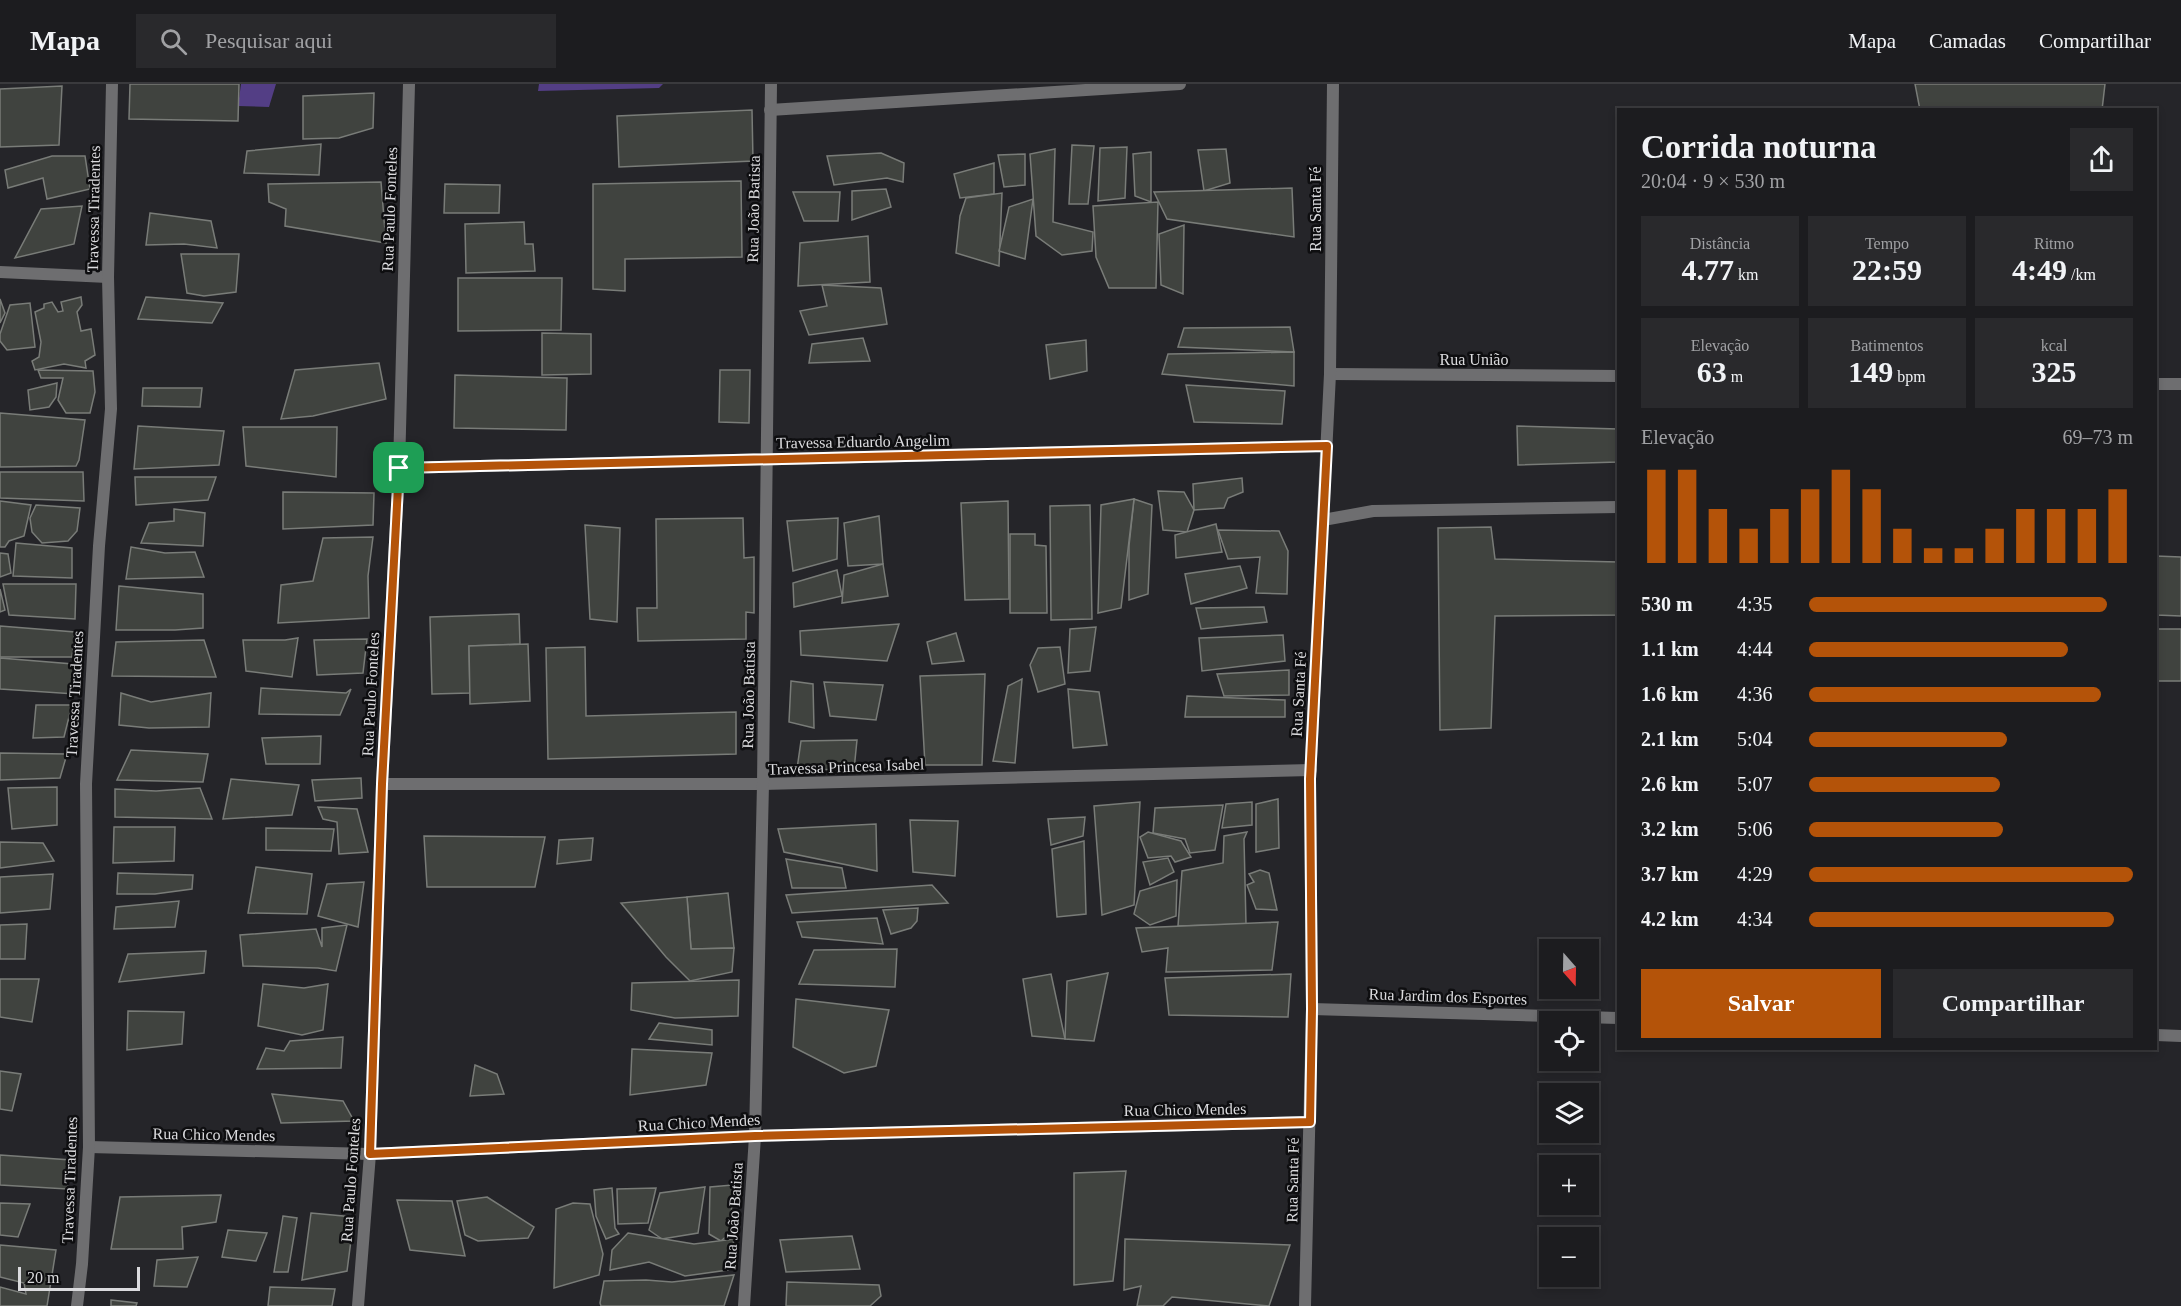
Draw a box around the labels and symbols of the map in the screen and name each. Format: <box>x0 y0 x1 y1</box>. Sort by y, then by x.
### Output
street label: Travessa Tiradentes <box>84 145 103 273</box>
street label: Rua Paulo Fonteles <box>379 147 400 271</box>
street label: Rua João Batista <box>744 155 763 263</box>
street label: Rua Santa Fé <box>1307 166 1324 252</box>
street label: Rua União <box>1440 351 1508 368</box>
street label: Travessa Eduardo Angelim <box>776 431 951 453</box>
pin <box>373 442 424 493</box>
street label: Travessa Tiradentes <box>63 630 86 758</box>
street label: Rua Paulo Fonteles <box>359 631 382 757</box>
street label: Rua João Batista <box>739 641 758 749</box>
street label: Rua Santa Fé <box>1288 651 1309 737</box>
street label: Travessa Princesa Isabel <box>767 755 925 778</box>
north arrow <box>1539 939 1599 999</box>
street label: Rua Jardim dos Esportes <box>1368 985 1528 1009</box>
street label: Rua Chico Mendes <box>1124 1100 1246 1119</box>
street label: Rua Chico Mendes <box>637 1111 761 1134</box>
street label: Travessa Tiradentes <box>59 1116 80 1244</box>
street label: Rua Paulo Fonteles <box>338 1117 363 1243</box>
street label: Rua Chico Mendes <box>153 1125 275 1144</box>
street label: Rua Santa Fé <box>1283 1137 1302 1223</box>
street label: Rua João Batista <box>721 1162 746 1270</box>
scale bar <box>18 1264 140 1292</box>

